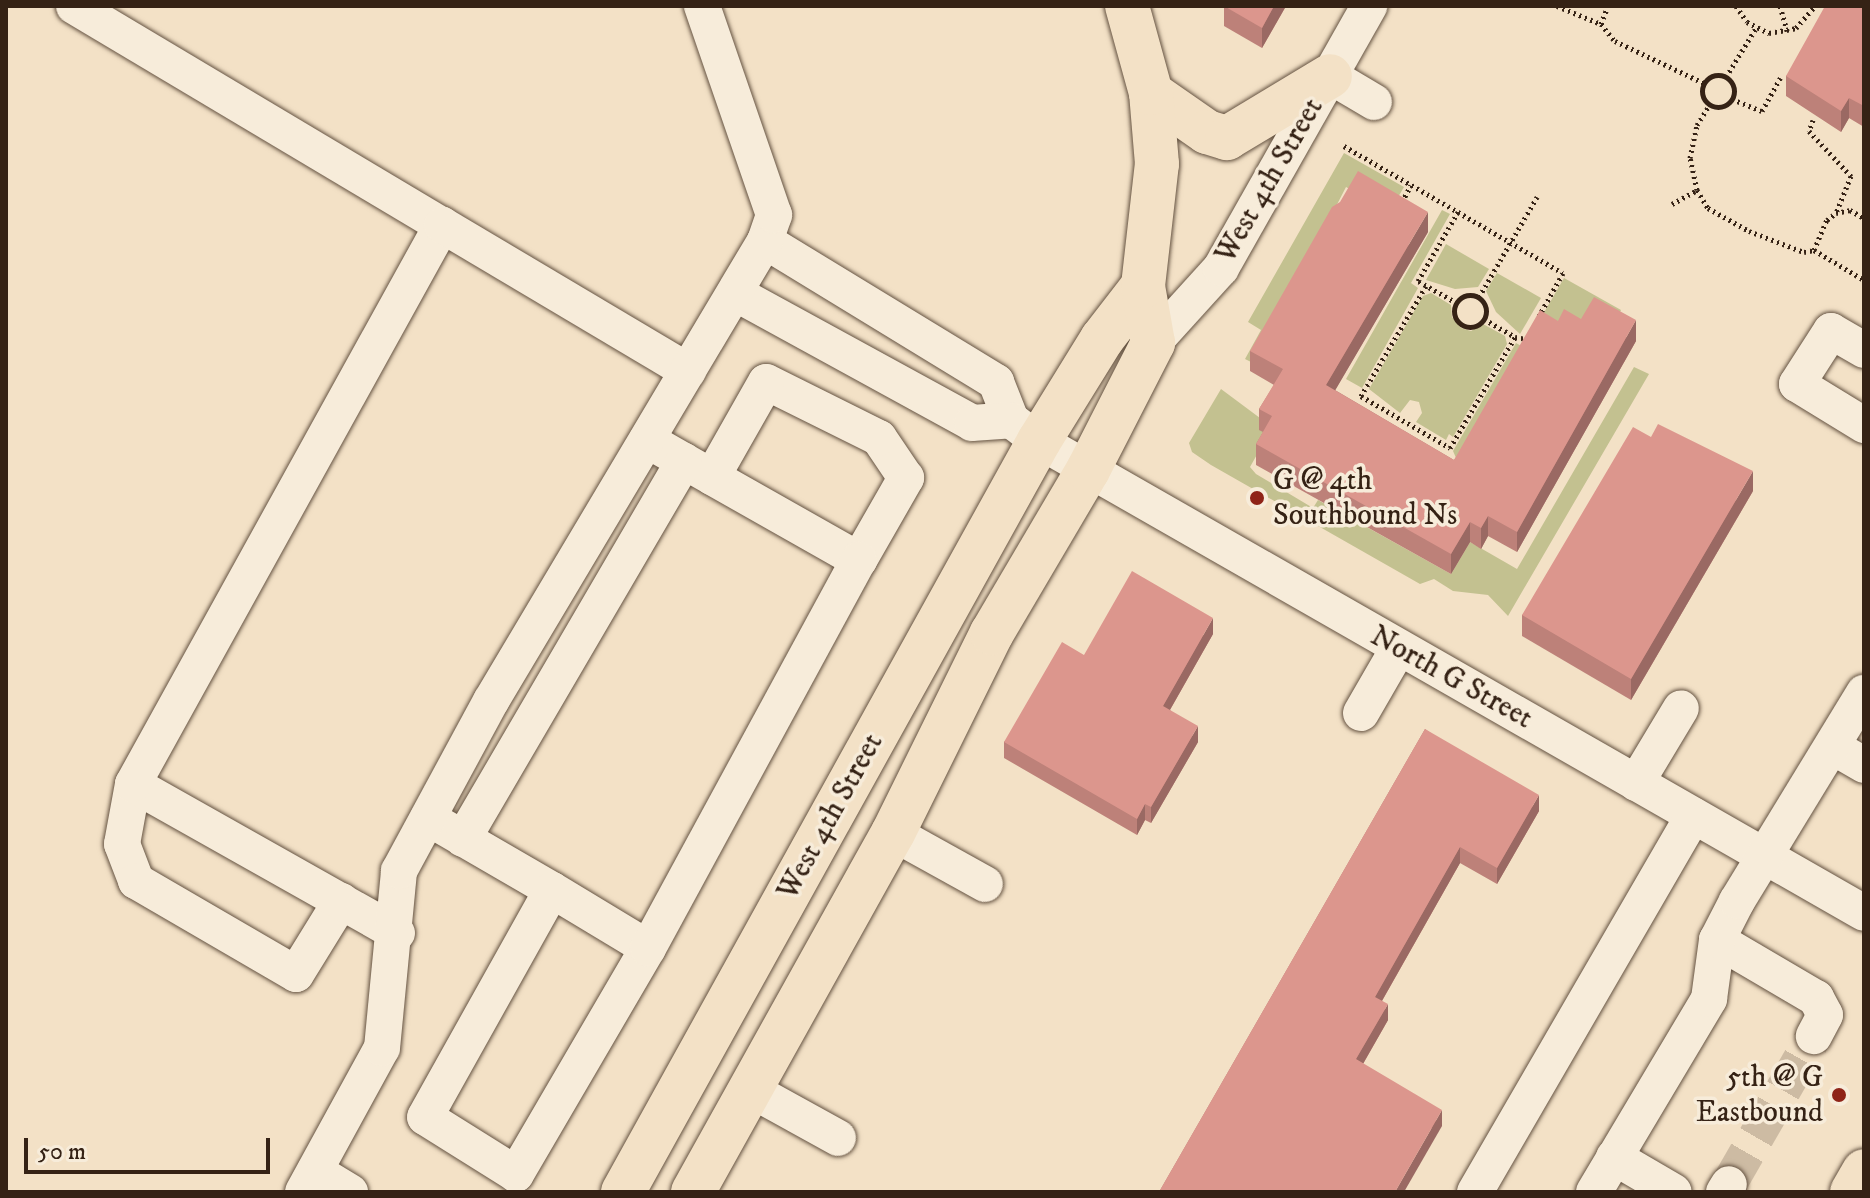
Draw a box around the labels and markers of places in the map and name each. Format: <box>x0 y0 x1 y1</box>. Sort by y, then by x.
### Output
place label: G @ 4th Southbound Ns <box>1273 463 1457 534</box>
marker: G @ 4th Southbound Ns <box>1248 489 1266 507</box>
place label: 5th @ G Eastbound <box>1696 1060 1823 1130</box>
marker: 5th @ G Eastbound <box>1830 1086 1848 1104</box>

